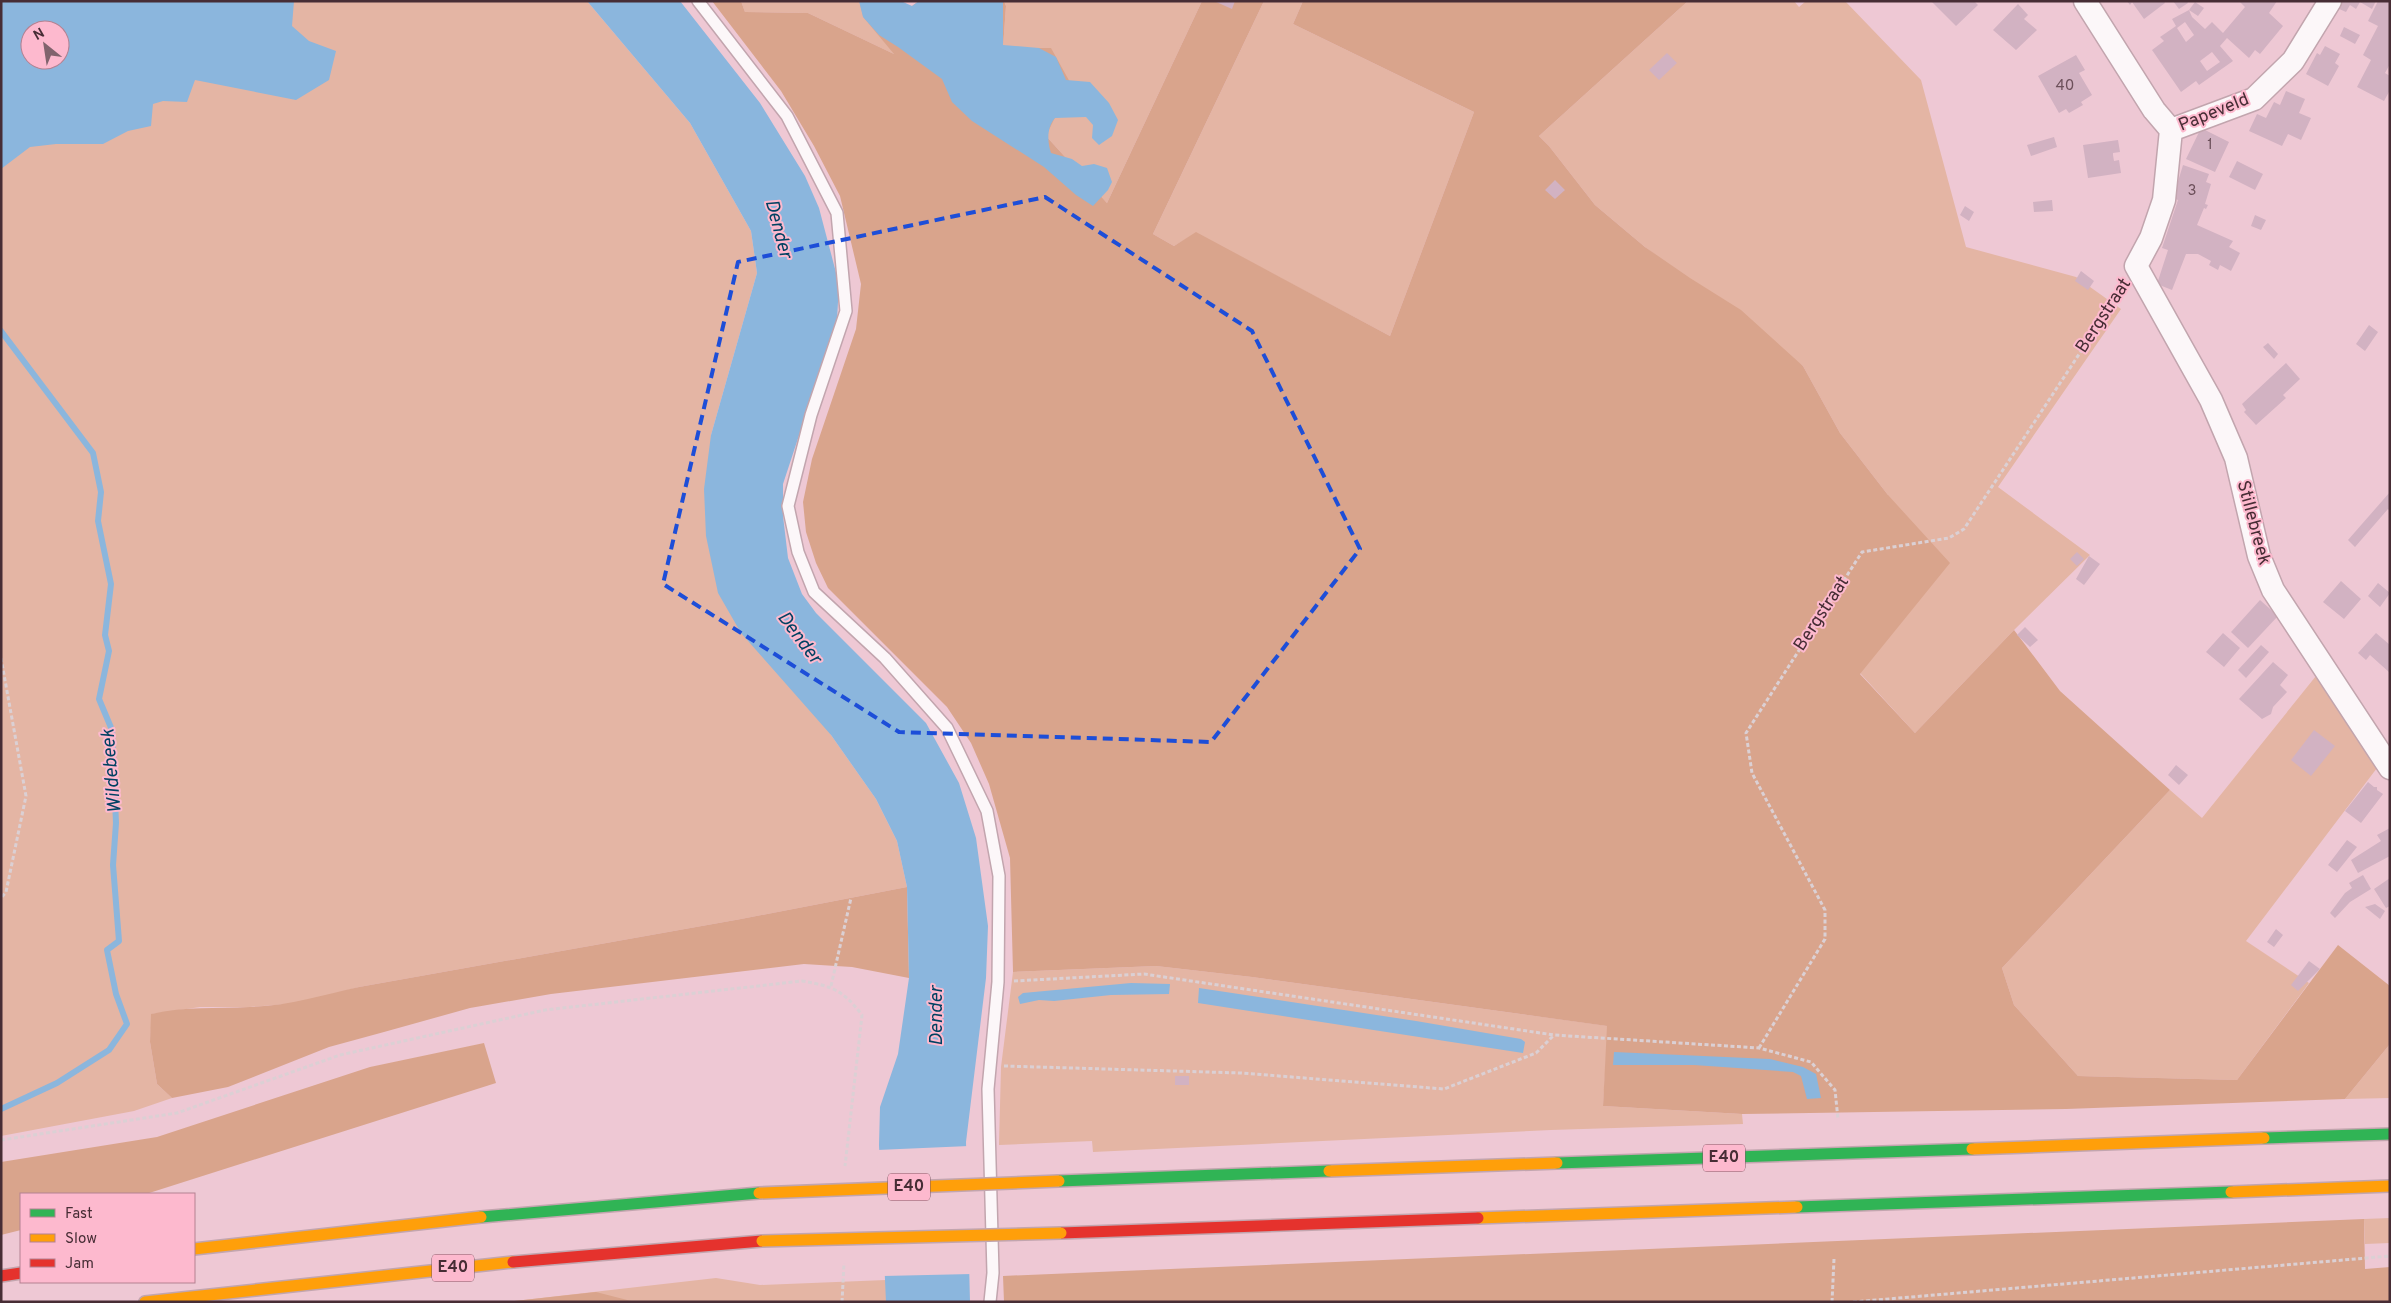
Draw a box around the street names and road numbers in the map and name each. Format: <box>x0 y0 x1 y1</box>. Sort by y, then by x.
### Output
street label: Papeveld <box>2175 88 2253 138</box>
street label: Bergstraat <box>2071 274 2137 358</box>
street label: Stillebreek <box>2231 478 2275 568</box>
street label: Bergstraat <box>1789 572 1855 656</box>
road number: E40 <box>1703 1144 1745 1172</box>
road number: E40 <box>888 1174 930 1200</box>
road number: E40 <box>432 1254 474 1282</box>

